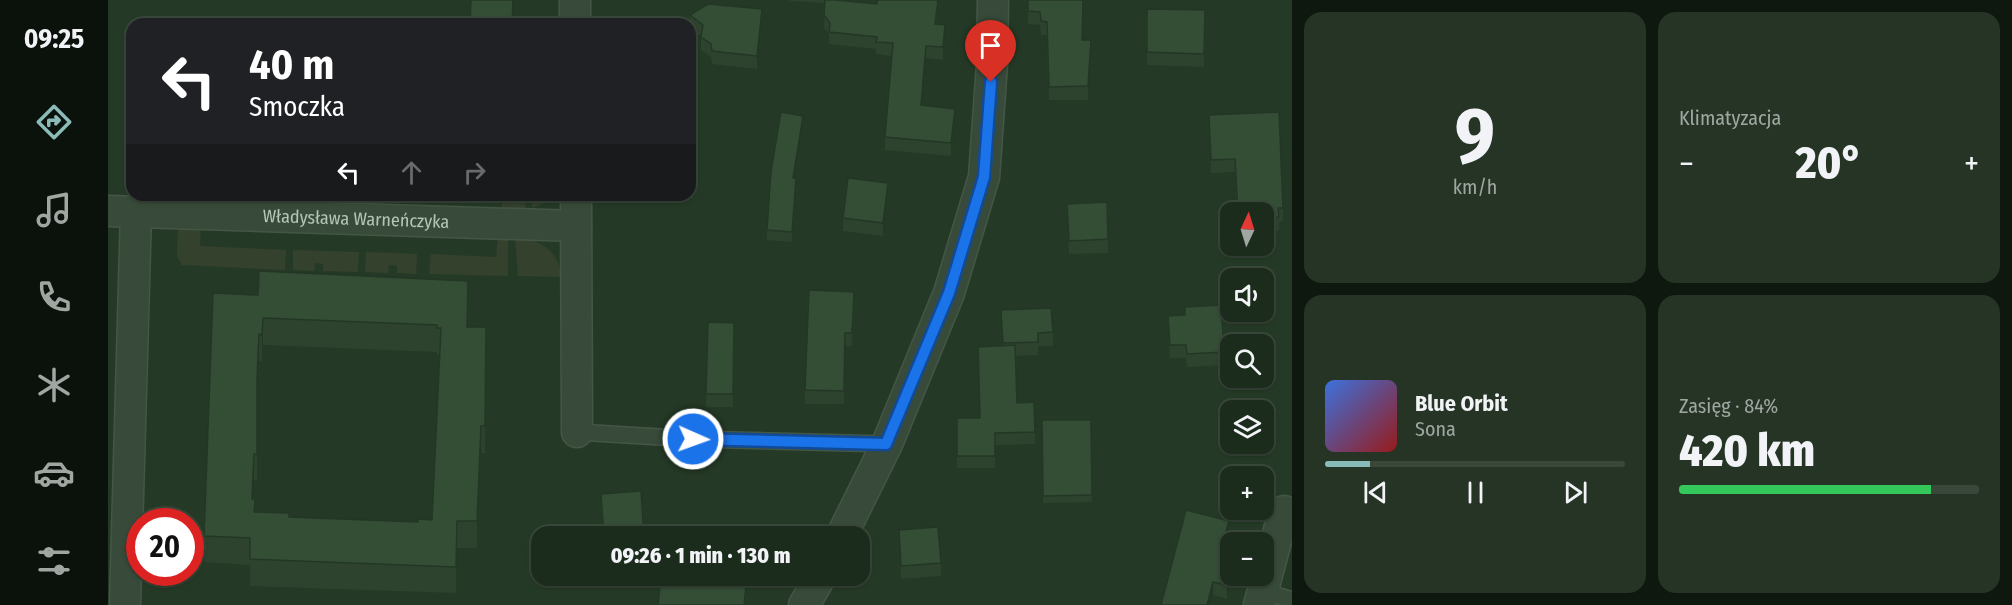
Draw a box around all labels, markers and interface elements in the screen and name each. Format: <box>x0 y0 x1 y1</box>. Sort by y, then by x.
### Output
pin <box>965 20 1016 82</box>
text: 09:25 <box>24 23 84 55</box>
icon: arrive <box>974 29 1007 62</box>
text: 40 m <box>249 40 334 90</box>
icon: left <box>150 42 228 120</box>
text: 9 <box>1455 89 1495 183</box>
text: Smoczka <box>249 91 345 123</box>
icon: directions <box>33 101 75 143</box>
text: Klimatyzacja <box>1679 106 1781 130</box>
text: 20° <box>1795 136 1862 190</box>
text: − <box>1679 144 1694 184</box>
text: + <box>1964 144 1979 184</box>
icon: left <box>332 156 365 189</box>
icon: ahead <box>395 156 428 189</box>
icon: right <box>458 156 491 189</box>
text: km/h <box>1453 175 1497 199</box>
icon: music <box>33 189 75 231</box>
north arrow <box>1220 202 1274 256</box>
map controls <box>1220 202 1274 586</box>
street label: Władysława Warneńczyka <box>262 205 450 233</box>
button: sound <box>1220 268 1274 322</box>
icon: phone <box>33 276 75 318</box>
button: search <box>1220 334 1274 388</box>
icon: climate <box>33 364 75 406</box>
text: Blue Orbit <box>1415 390 1508 417</box>
text: Zasięg · 84% <box>1679 394 1778 418</box>
button: layers <box>1220 400 1274 454</box>
position arrow <box>661 407 725 471</box>
text: Sona <box>1415 417 1456 441</box>
text: 420 km <box>1679 424 1815 478</box>
icon: car <box>33 452 75 494</box>
button: + <box>1220 466 1274 520</box>
icon: previous <box>1359 476 1392 509</box>
icon: pause <box>1459 476 1492 509</box>
icon: next <box>1559 476 1592 509</box>
speed limit sign: 20 <box>126 508 204 586</box>
button: − <box>1220 532 1274 586</box>
icon: filters <box>33 540 75 582</box>
text: 09:26 · 1 min · 130 m <box>611 542 790 569</box>

